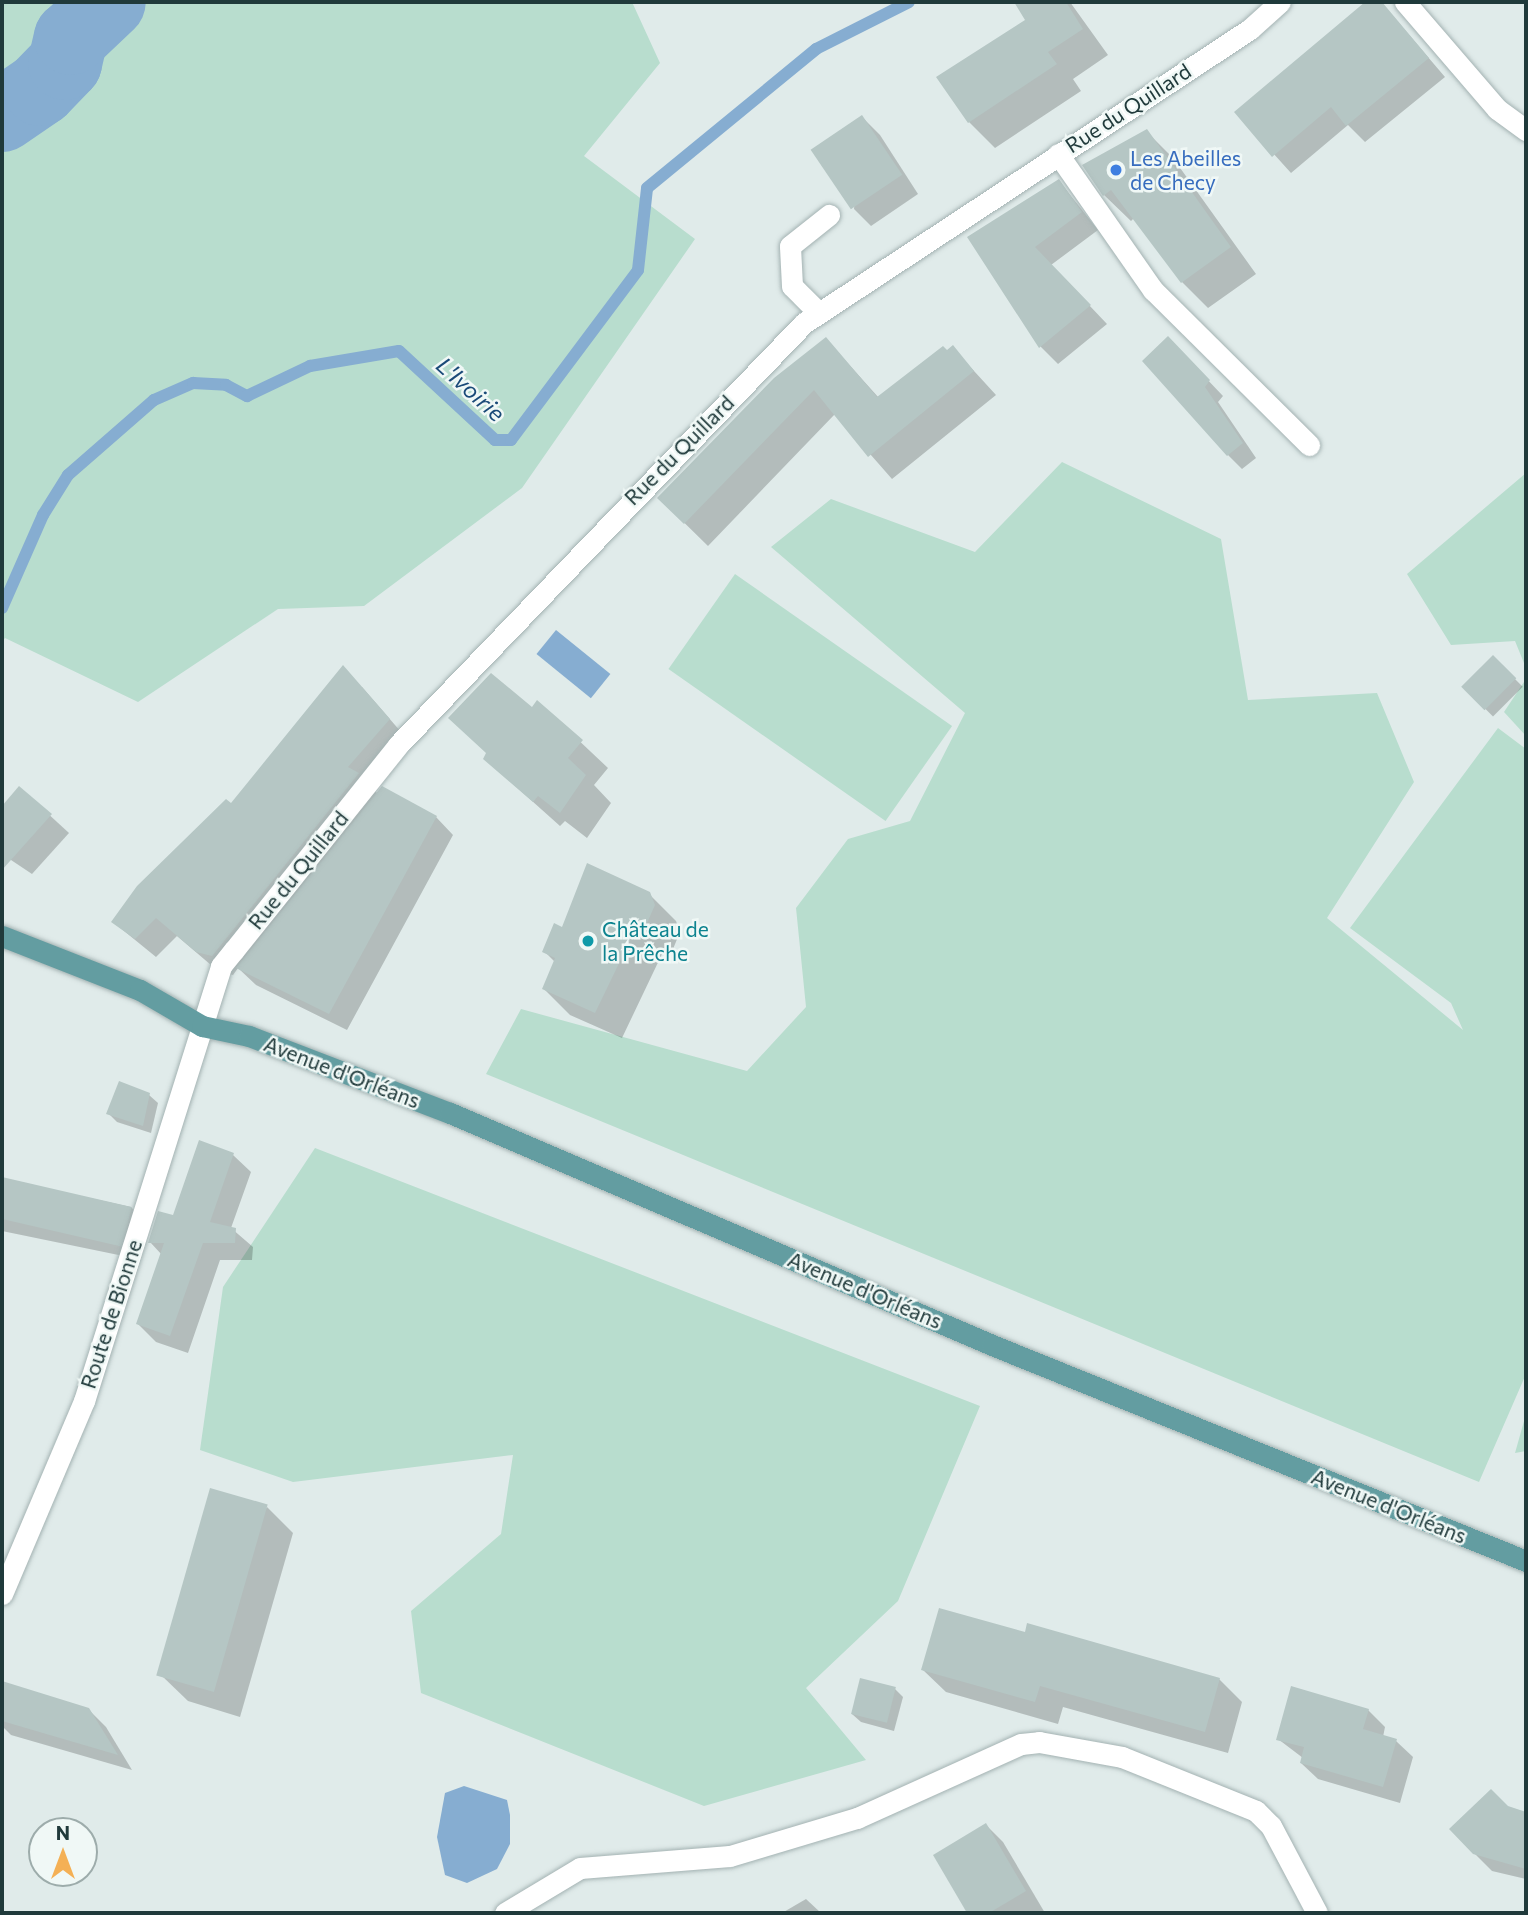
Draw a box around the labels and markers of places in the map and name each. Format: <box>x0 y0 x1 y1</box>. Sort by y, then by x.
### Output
place label: Les Abeilles de Checy <box>1130 145 1241 195</box>
marker: Les Abeilles de Checy <box>1108 162 1124 178</box>
place label: Château de la Prêche <box>602 916 709 966</box>
marker: Château de la Prêche <box>580 933 596 949</box>

